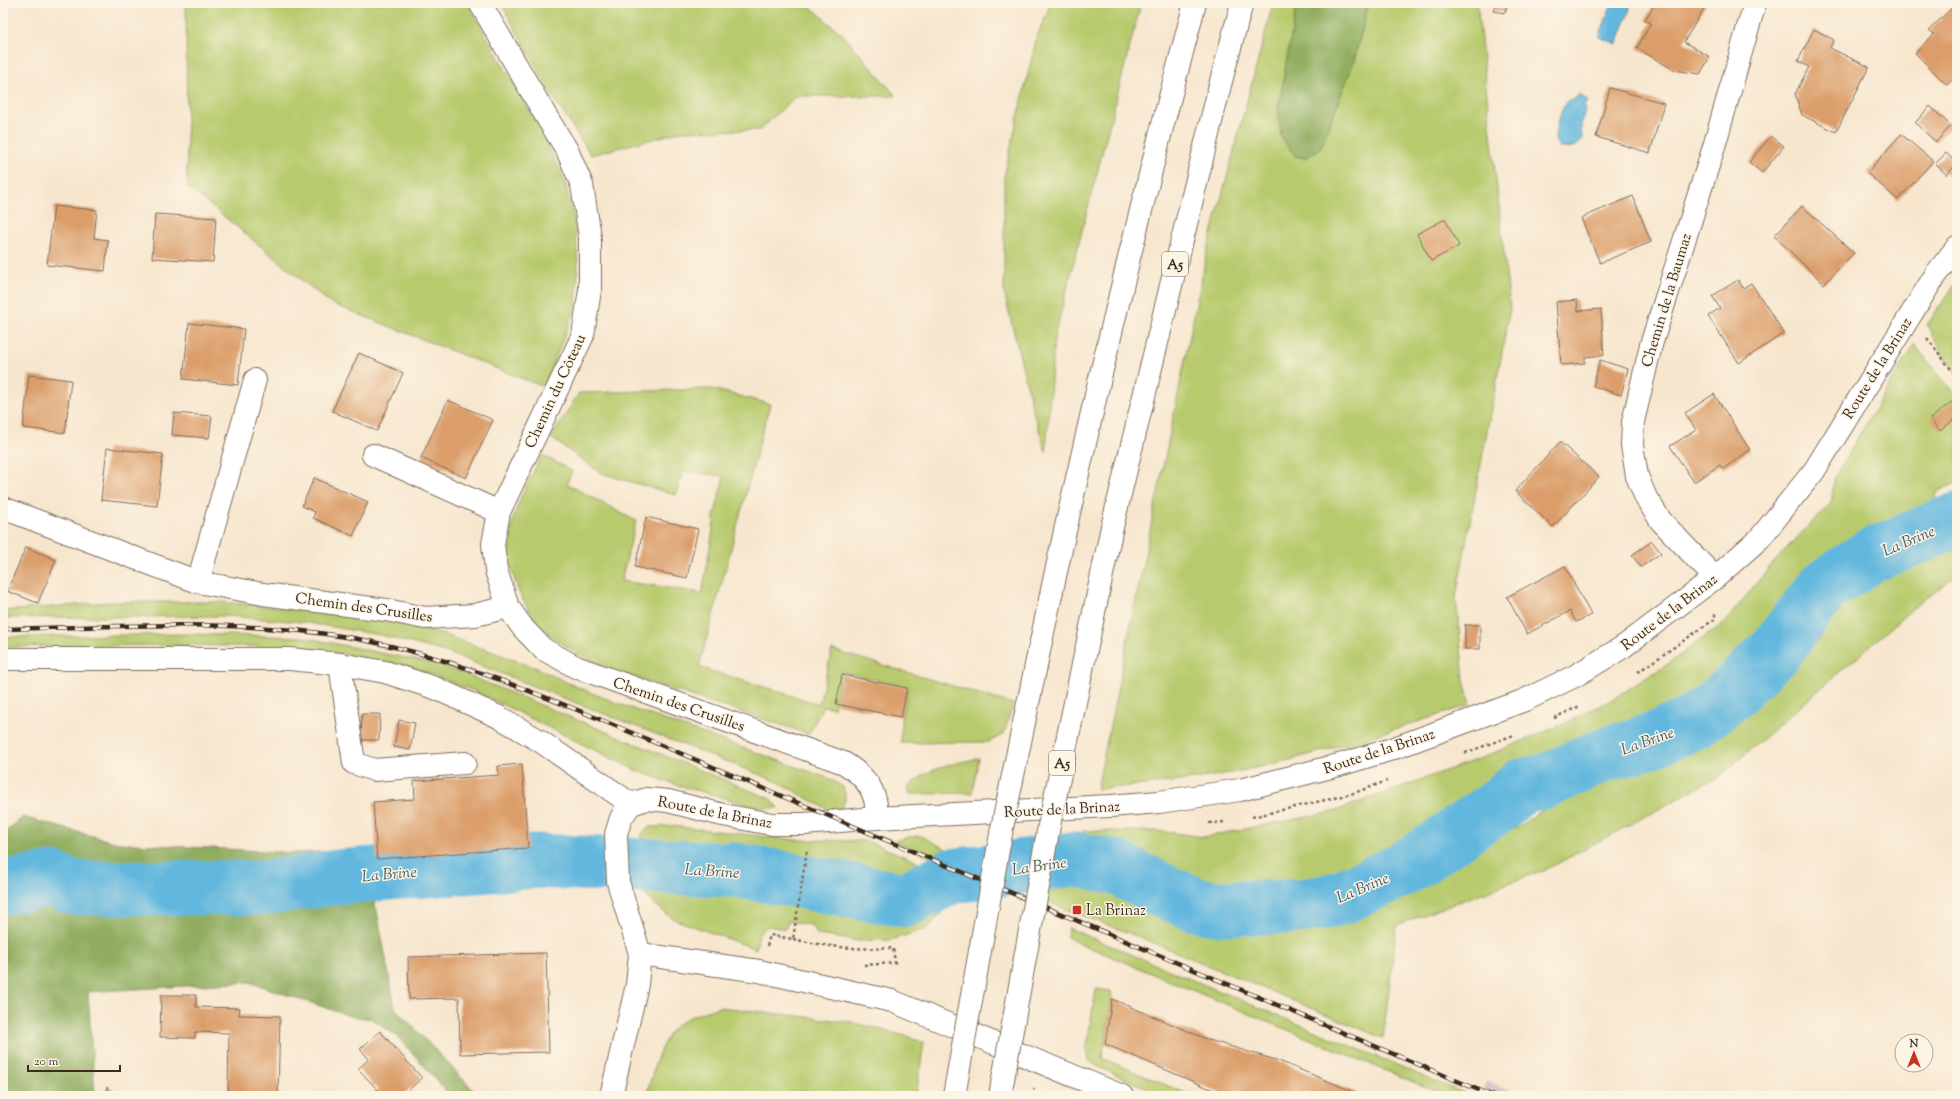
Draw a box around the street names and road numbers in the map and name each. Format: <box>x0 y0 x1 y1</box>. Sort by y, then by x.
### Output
street label: Chemin de la Baumaz <box>1637 231 1698 370</box>
road number: A5 <box>1162 252 1188 276</box>
street label: Route de la Brinaz <box>1839 314 1918 424</box>
street label: Chemin du Côteau <box>521 331 592 452</box>
street label: Route de la Brinaz <box>1617 570 1723 657</box>
street label: Chemin des Crusilles <box>294 588 434 629</box>
street label: Chemin des Crusilles <box>610 673 747 738</box>
street label: Route de la Brinaz <box>1321 724 1438 780</box>
road number: A5 <box>1049 751 1075 775</box>
street label: Route de la Brinaz <box>656 792 774 835</box>
street label: Route de la Brinaz <box>1004 797 1121 824</box>

